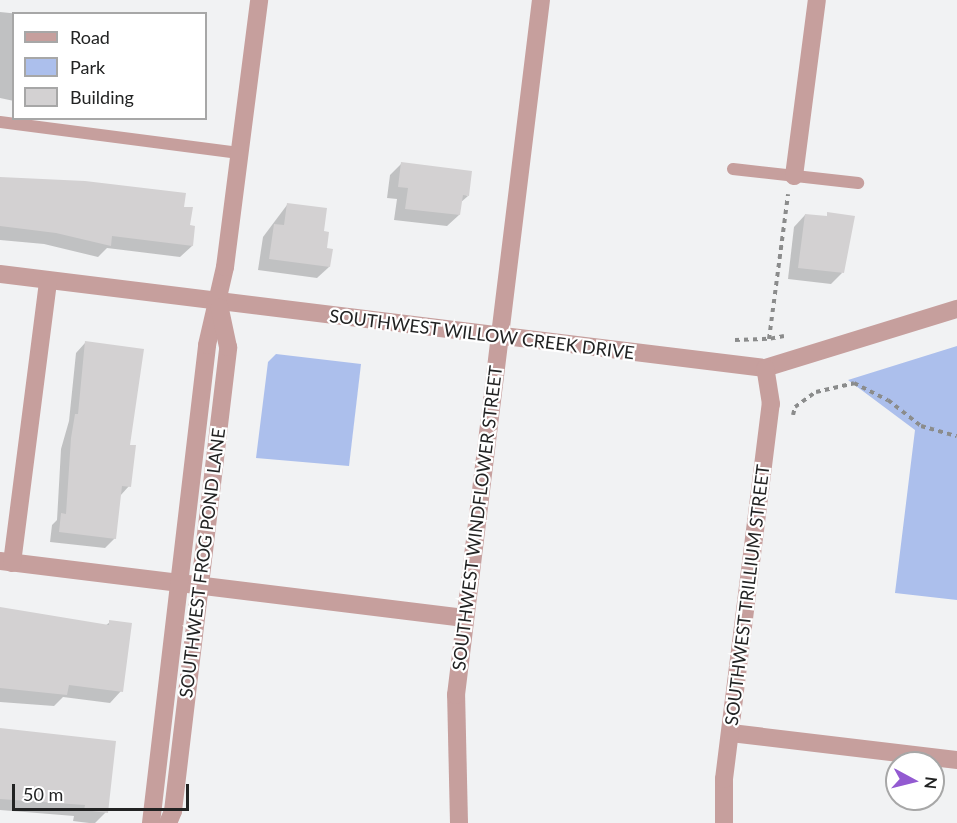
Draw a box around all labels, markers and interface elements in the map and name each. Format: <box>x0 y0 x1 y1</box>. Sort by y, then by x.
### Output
legend <box>12 12 207 120</box>
text: Road <box>70 26 110 48</box>
text: Park <box>70 56 105 78</box>
text: Building <box>70 86 134 108</box>
street label: SOUTHWEST WILLOW CREEK DRIVE <box>328 305 636 363</box>
street label: SOUTHWEST WINDFLOWER STREET <box>448 364 506 672</box>
street label: SOUTHWEST FROG POND LANE <box>175 427 229 699</box>
street label: SOUTHWEST TRILLIUM STREET <box>720 463 774 727</box>
north arrow <box>885 751 945 811</box>
scale bar <box>15 772 192 810</box>
text: N <box>921 776 942 790</box>
text: 50 m <box>23 783 63 805</box>

